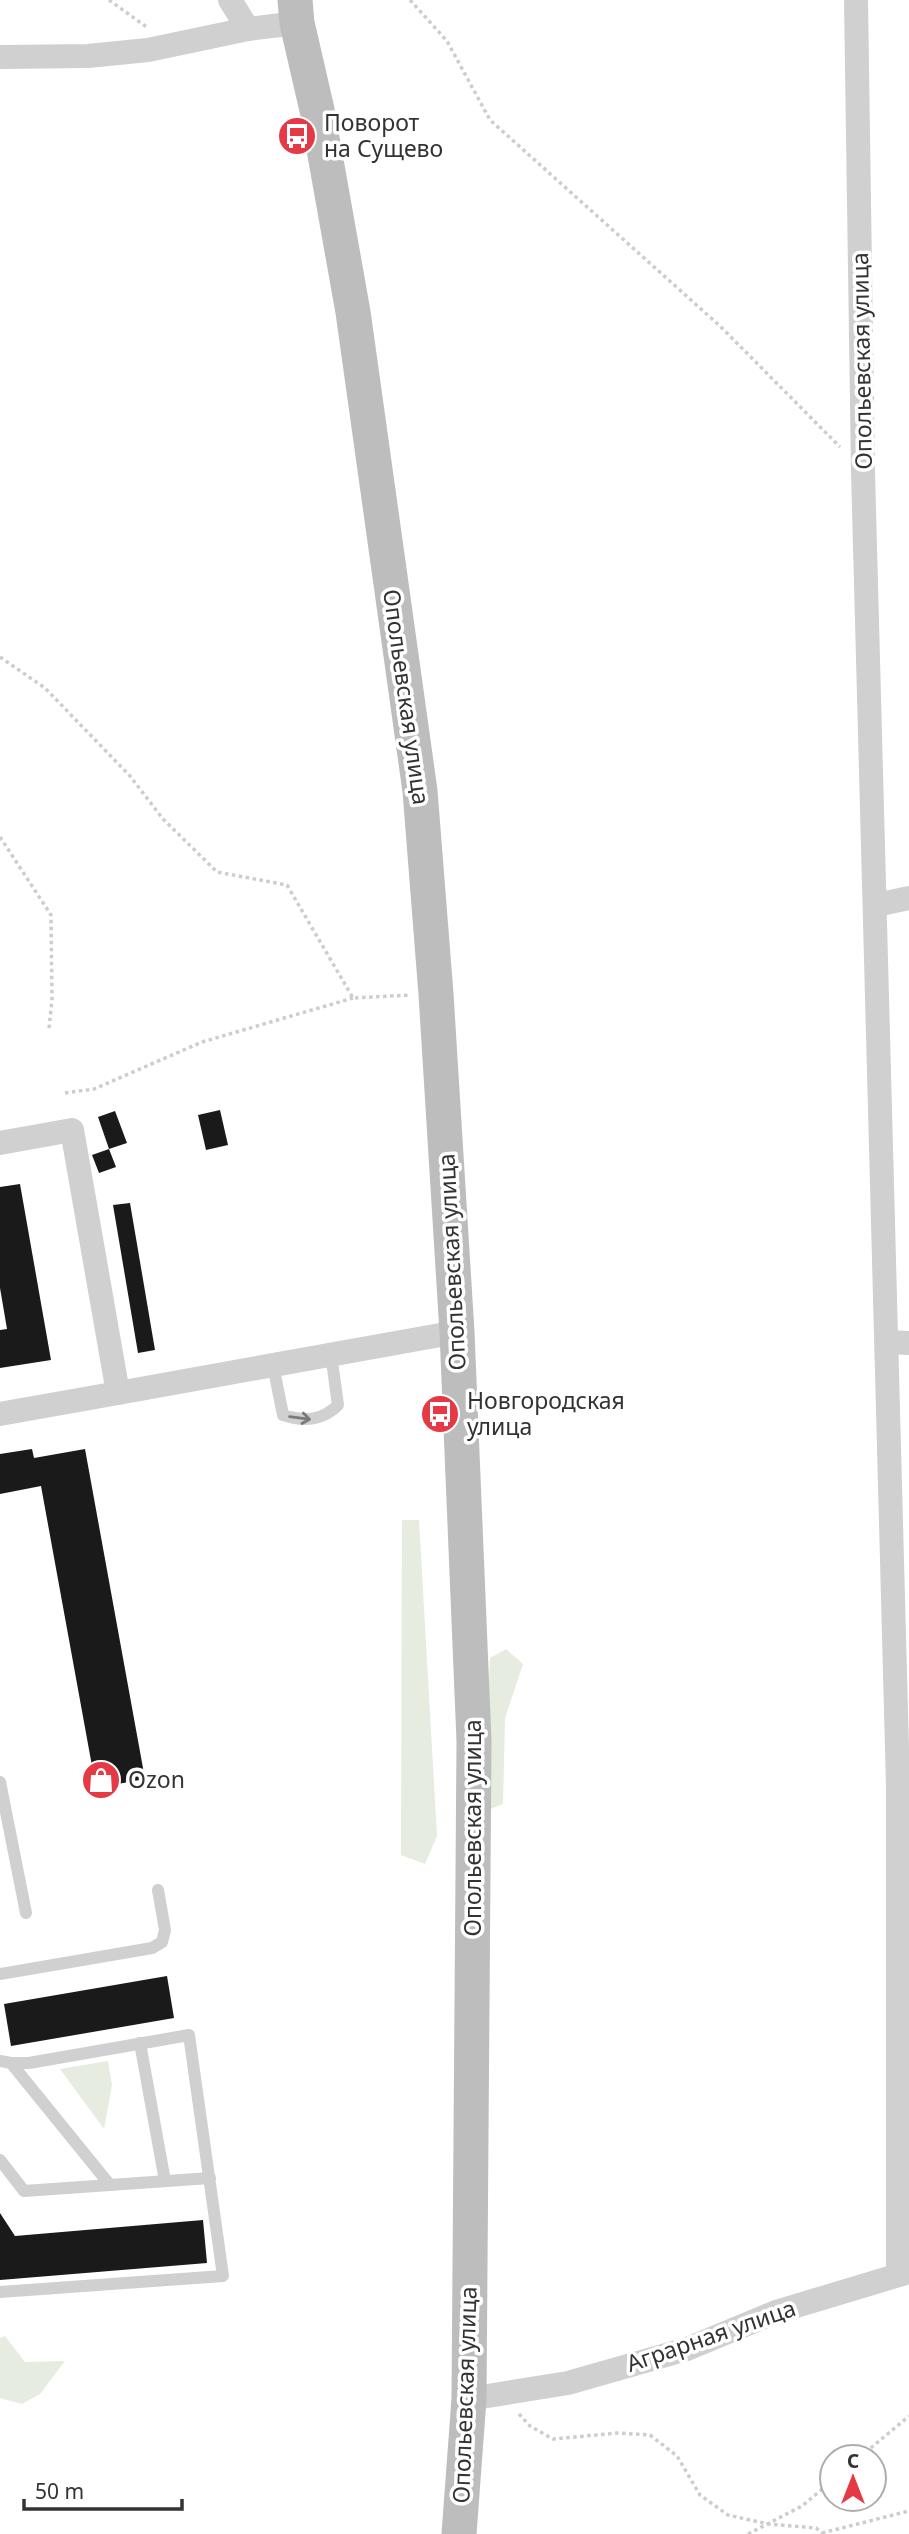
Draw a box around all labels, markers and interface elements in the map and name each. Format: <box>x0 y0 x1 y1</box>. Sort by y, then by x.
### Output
place label: Поворот на Сущево <box>324 106 443 164</box>
bus stop icon: Поворот на Сущево <box>276 115 318 157</box>
street label: Опольевская улица <box>843 252 879 470</box>
street label: Опольевская улица <box>376 587 438 807</box>
street label: Опольевская улица <box>429 1153 473 1371</box>
place label: Новгородская улица <box>467 1384 625 1442</box>
bus stop icon: Новгородская улица <box>419 1393 461 1435</box>
one-way arrow <box>288 1411 311 1424</box>
street label: Опольевская улица <box>456 1719 488 1937</box>
shop icon: Ozon <box>80 1759 122 1801</box>
place label: Ozon <box>128 1763 185 1795</box>
street label: Опольевская улица <box>444 2286 484 2504</box>
street label: Аграрная улица <box>622 2291 800 2379</box>
north arrow <box>818 2443 888 2513</box>
text: С <box>847 2448 859 2474</box>
scale bar <box>24 2468 182 2512</box>
text: 50 m <box>35 2477 84 2505</box>

